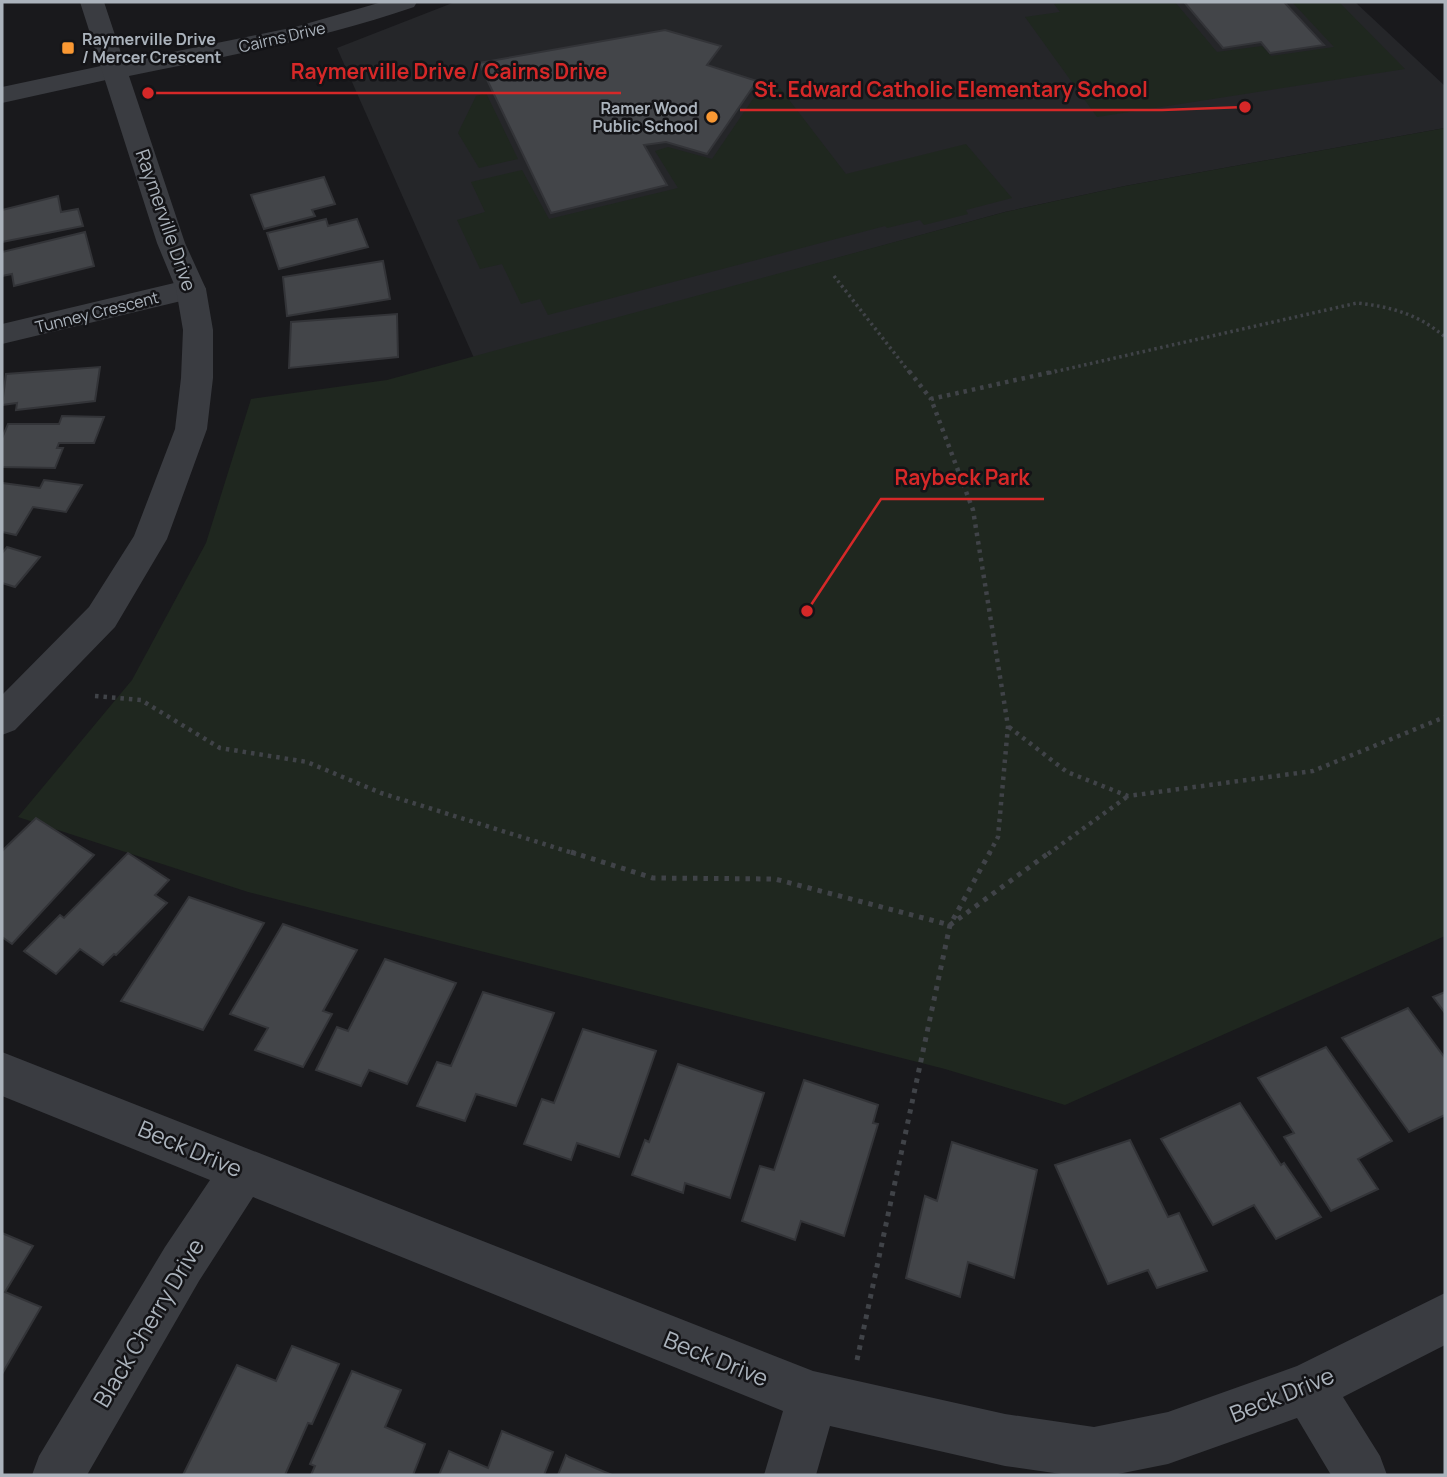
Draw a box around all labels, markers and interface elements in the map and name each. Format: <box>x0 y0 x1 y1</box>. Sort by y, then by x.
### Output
street label: Cairns Drive <box>236 16 328 58</box>
place label: Raymerville Drive / Mercer Crescent <box>82 28 222 68</box>
marker: Raymerville Drive / Mercer Crescent <box>60 40 76 56</box>
callout: Raymerville Drive / Cairns Drive <box>277 51 621 93</box>
text: Raymerville Drive / Cairns Drive <box>291 57 607 85</box>
callout: St. Edward Catholic Elementary School <box>740 68 1162 110</box>
text: St. Edward Catholic Elementary School <box>754 75 1148 103</box>
place label: Ramer Wood Public School <box>593 97 698 137</box>
marker: Ramer Wood Public School <box>704 109 720 125</box>
street label: Raymerville Drive <box>130 146 202 294</box>
street label: Tunney Crescent <box>33 286 161 338</box>
callout: Raybeck Park <box>881 457 1044 499</box>
text: Raybeck Park <box>894 463 1030 491</box>
street label: Beck Drive <box>133 1112 247 1184</box>
street label: Black Cherry Drive <box>85 1232 211 1413</box>
street label: Beck Drive <box>659 1323 773 1394</box>
street label: Beck Drive <box>1225 1359 1339 1430</box>

